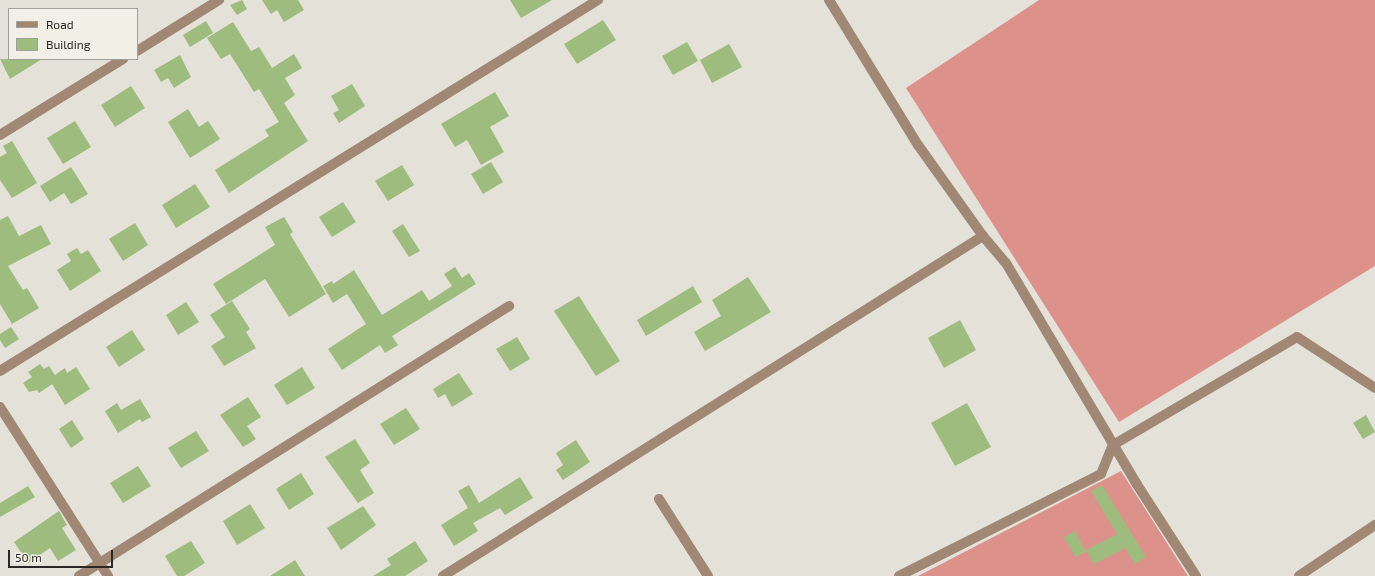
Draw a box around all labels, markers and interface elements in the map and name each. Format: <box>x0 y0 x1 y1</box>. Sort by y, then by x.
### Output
legend <box>8 8 138 60</box>
text: Road <box>46 17 74 31</box>
text: Building <box>46 37 90 51</box>
scale bar <box>10 542 115 568</box>
text: 50 m <box>15 550 42 564</box>

